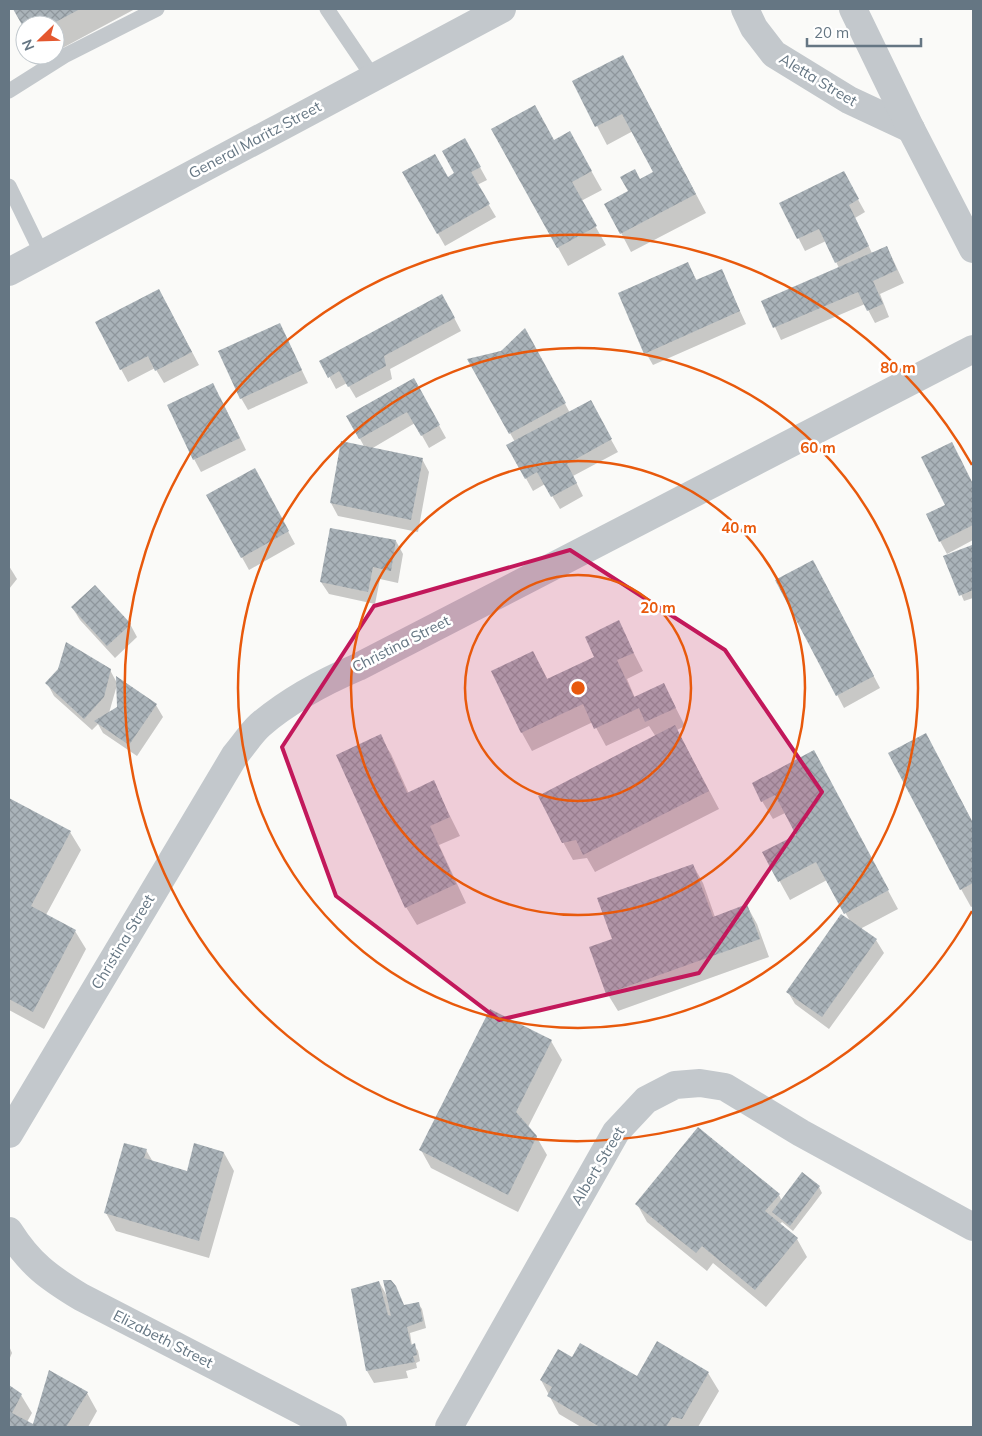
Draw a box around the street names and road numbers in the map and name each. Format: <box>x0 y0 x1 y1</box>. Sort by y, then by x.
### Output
street label: Aletta Street <box>776 49 861 110</box>
street label: General Maritz Street <box>185 97 324 183</box>
street label: Christina Street <box>349 611 453 676</box>
street label: Christina Street <box>87 891 158 993</box>
street label: Albert Street <box>567 1123 628 1208</box>
street label: Elizabeth Street <box>110 1305 216 1372</box>

